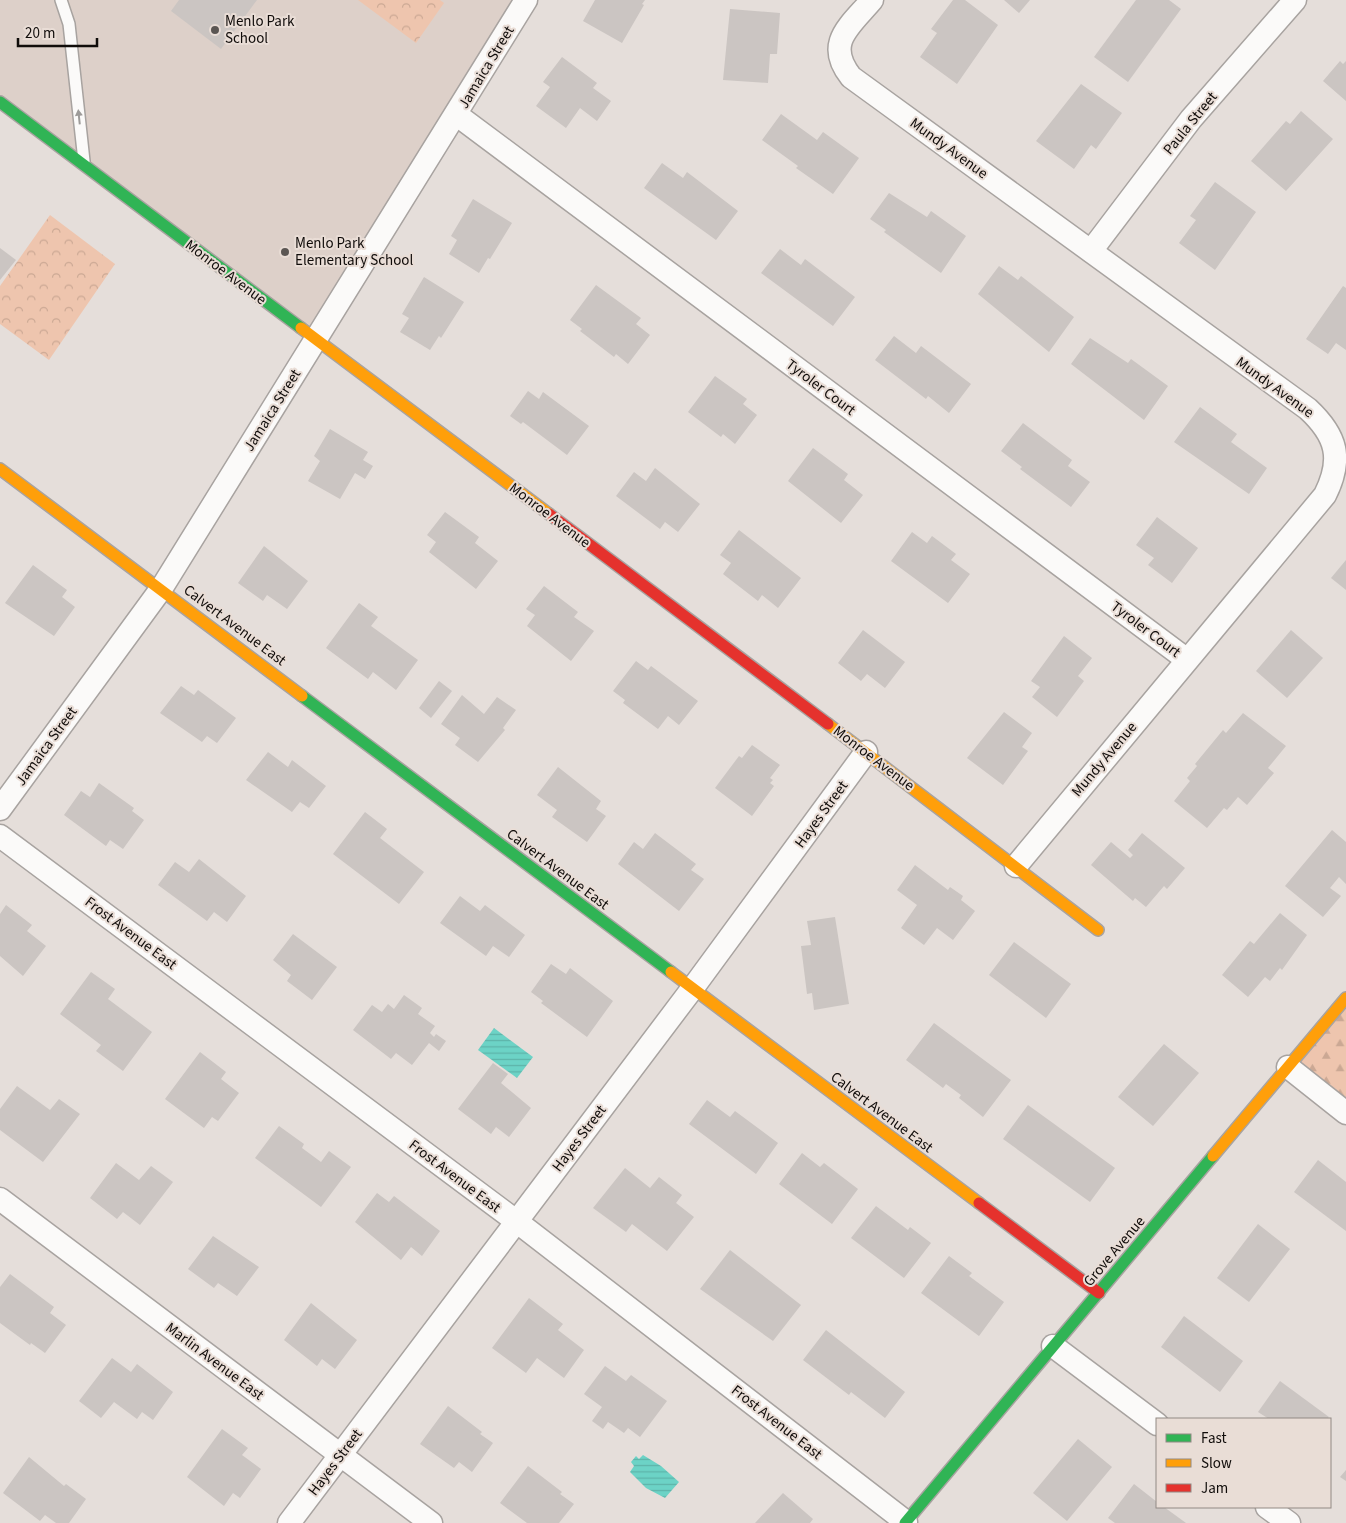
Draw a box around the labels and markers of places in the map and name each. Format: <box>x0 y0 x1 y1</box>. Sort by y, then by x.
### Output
place label: Menlo Park School <box>225 11 295 49</box>
marker: Menlo Park School <box>209 24 221 36</box>
place label: Menlo Park Elementary School <box>295 233 413 271</box>
marker: Menlo Park Elementary School <box>279 246 291 258</box>

